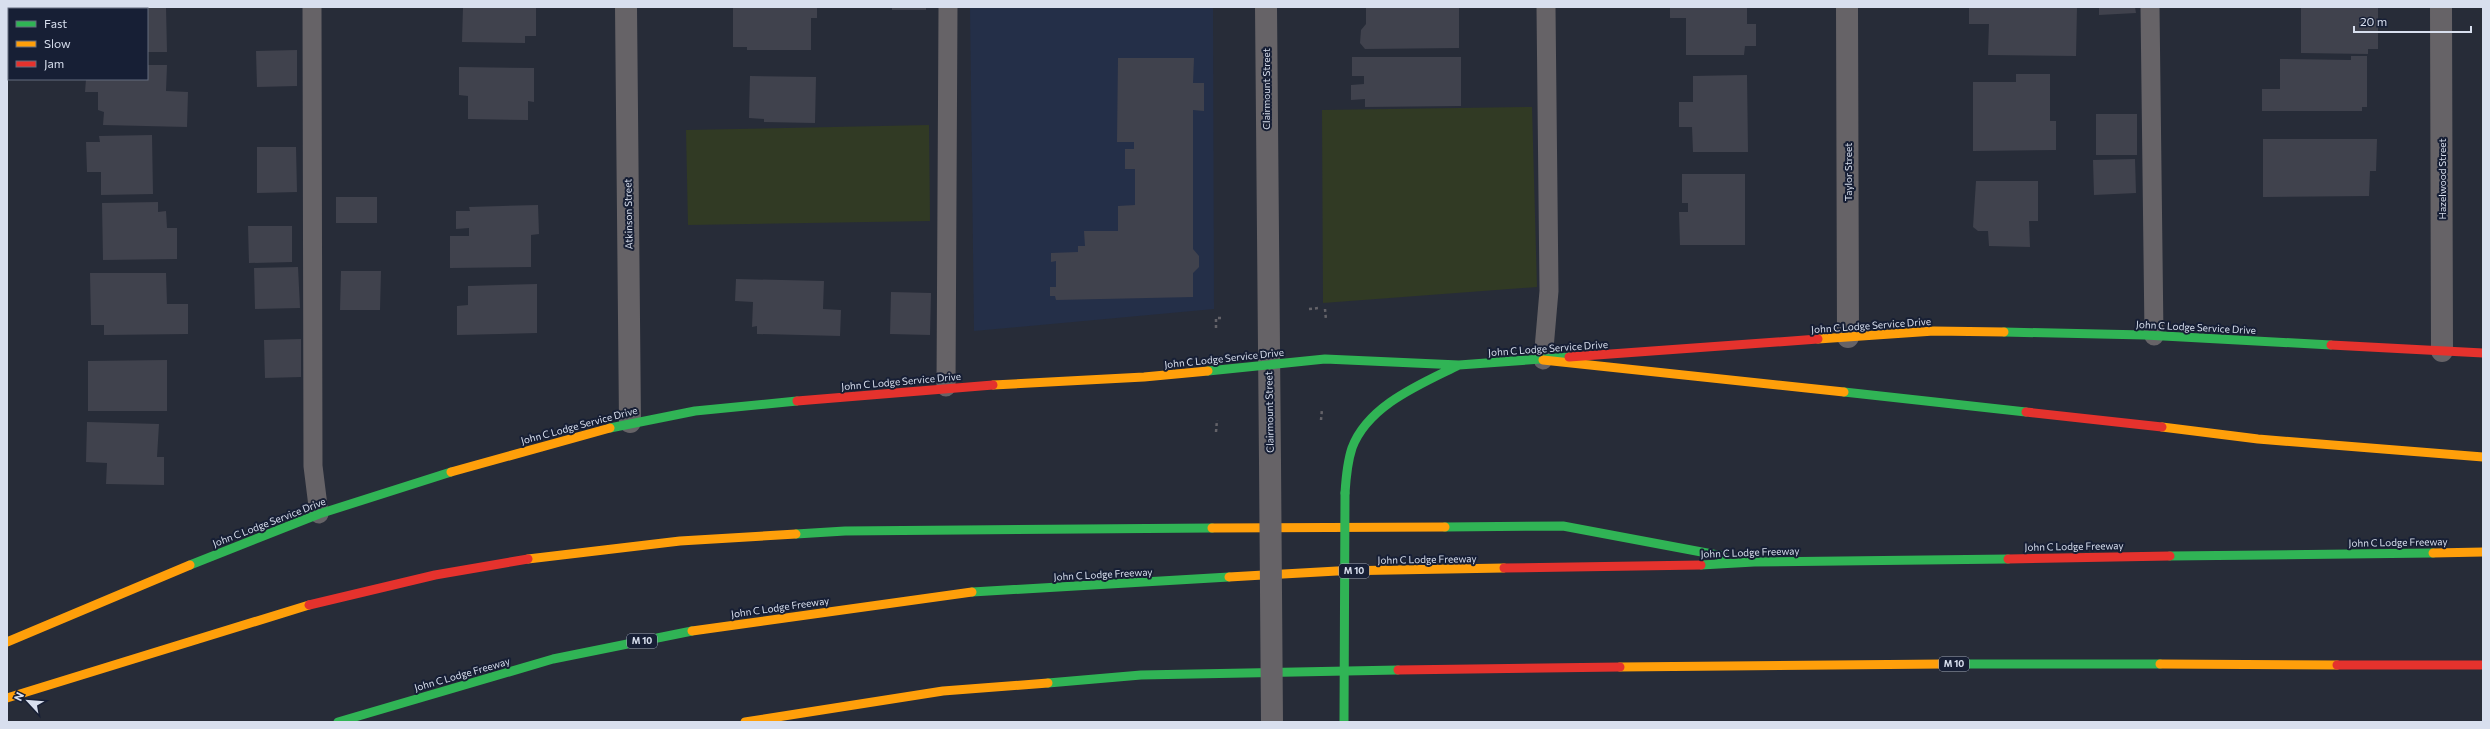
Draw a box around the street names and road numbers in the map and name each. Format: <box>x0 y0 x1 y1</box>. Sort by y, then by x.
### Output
street label: Clairmount Street <box>1260 48 1272 130</box>
street label: Hazelwood Street <box>2436 138 2448 220</box>
street label: Taylor Street <box>1842 143 1854 201</box>
street label: Atkinson Street <box>621 179 635 249</box>
street label: John C Lodge Service Drive <box>1811 315 1931 335</box>
street label: John C Lodge Service Drive <box>2136 318 2256 336</box>
street label: John C Lodge Service Drive <box>1488 338 1608 358</box>
street label: John C Lodge Service Drive <box>1164 346 1284 370</box>
street label: John C Lodge Service Drive <box>841 370 961 392</box>
street label: Clairmount Street <box>1262 371 1276 453</box>
street label: John C Lodge Service Drive <box>519 404 639 446</box>
street label: John C Lodge Service Drive <box>211 495 327 549</box>
street label: John C Lodge Freeway <box>2348 535 2448 549</box>
street label: John C Lodge Freeway <box>2024 539 2124 553</box>
street label: John C Lodge Freeway <box>1700 544 1800 560</box>
street label: John C Lodge Freeway <box>1377 552 1477 566</box>
road number: M 10 <box>1339 564 1369 578</box>
street label: John C Lodge Freeway <box>1053 565 1153 583</box>
street label: John C Lodge Freeway <box>730 594 830 620</box>
road number: M 10 <box>627 634 657 648</box>
street label: John C Lodge Freeway <box>413 655 511 693</box>
road number: M 10 <box>1939 657 1969 671</box>

